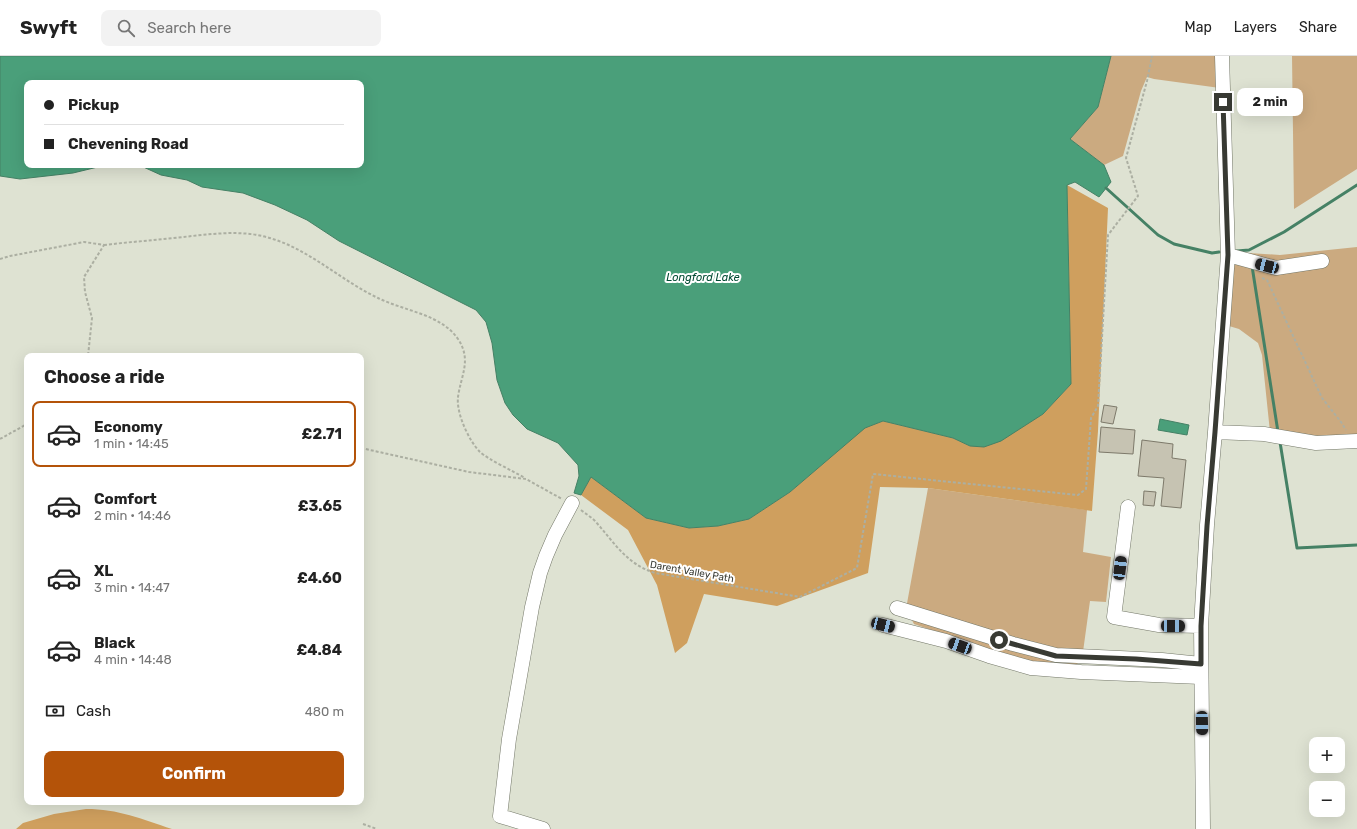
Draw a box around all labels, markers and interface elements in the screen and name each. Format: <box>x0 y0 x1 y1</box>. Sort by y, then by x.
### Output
search box <box>101 10 381 46</box>
text: Swyft <box>20 16 77 39</box>
icon: search <box>115 17 137 39</box>
text: Search here <box>147 19 231 37</box>
text: Map <box>1185 19 1212 36</box>
text: Layers <box>1234 19 1277 36</box>
text: Share <box>1299 19 1337 36</box>
callout: 2 min <box>1237 88 1303 116</box>
route end <box>1214 93 1232 111</box>
text: 2 min <box>1252 94 1288 109</box>
text: Pickup <box>68 96 119 114</box>
text: Chevening Road <box>68 135 188 153</box>
car <box>1254 257 1280 275</box>
water label: Longford Lake <box>666 271 740 284</box>
text: Choose a ride <box>44 366 165 388</box>
icon: car <box>46 416 82 452</box>
text: Economy <box>94 418 163 436</box>
text: £2.71 <box>302 425 342 443</box>
text: 1 min · 14:45 <box>94 436 169 451</box>
icon: car <box>46 488 82 524</box>
text: Comfort <box>94 490 157 508</box>
text: £3.65 <box>298 497 342 515</box>
text: 2 min · 14:46 <box>94 508 171 523</box>
car <box>1113 555 1127 581</box>
street label: Darent Valley Path <box>649 559 735 585</box>
icon: car <box>46 560 82 596</box>
text: XL <box>94 562 113 580</box>
text: £4.60 <box>297 569 342 587</box>
text: 3 min · 14:47 <box>94 580 170 595</box>
car <box>870 616 896 634</box>
car <box>1161 620 1185 632</box>
route start <box>990 631 1008 649</box>
icon: car <box>46 632 82 668</box>
text: Black <box>94 634 135 652</box>
car <box>947 636 973 656</box>
text: £4.84 <box>296 641 342 659</box>
text: 4 min · 14:48 <box>94 652 172 667</box>
icon: cash <box>44 700 66 722</box>
text: Cash <box>76 702 111 720</box>
text: 480 m <box>305 704 344 719</box>
car <box>1196 711 1208 735</box>
map controls <box>1309 737 1345 817</box>
button: + <box>1309 737 1345 773</box>
button: Confirm <box>44 751 344 797</box>
button: − <box>1309 781 1345 817</box>

